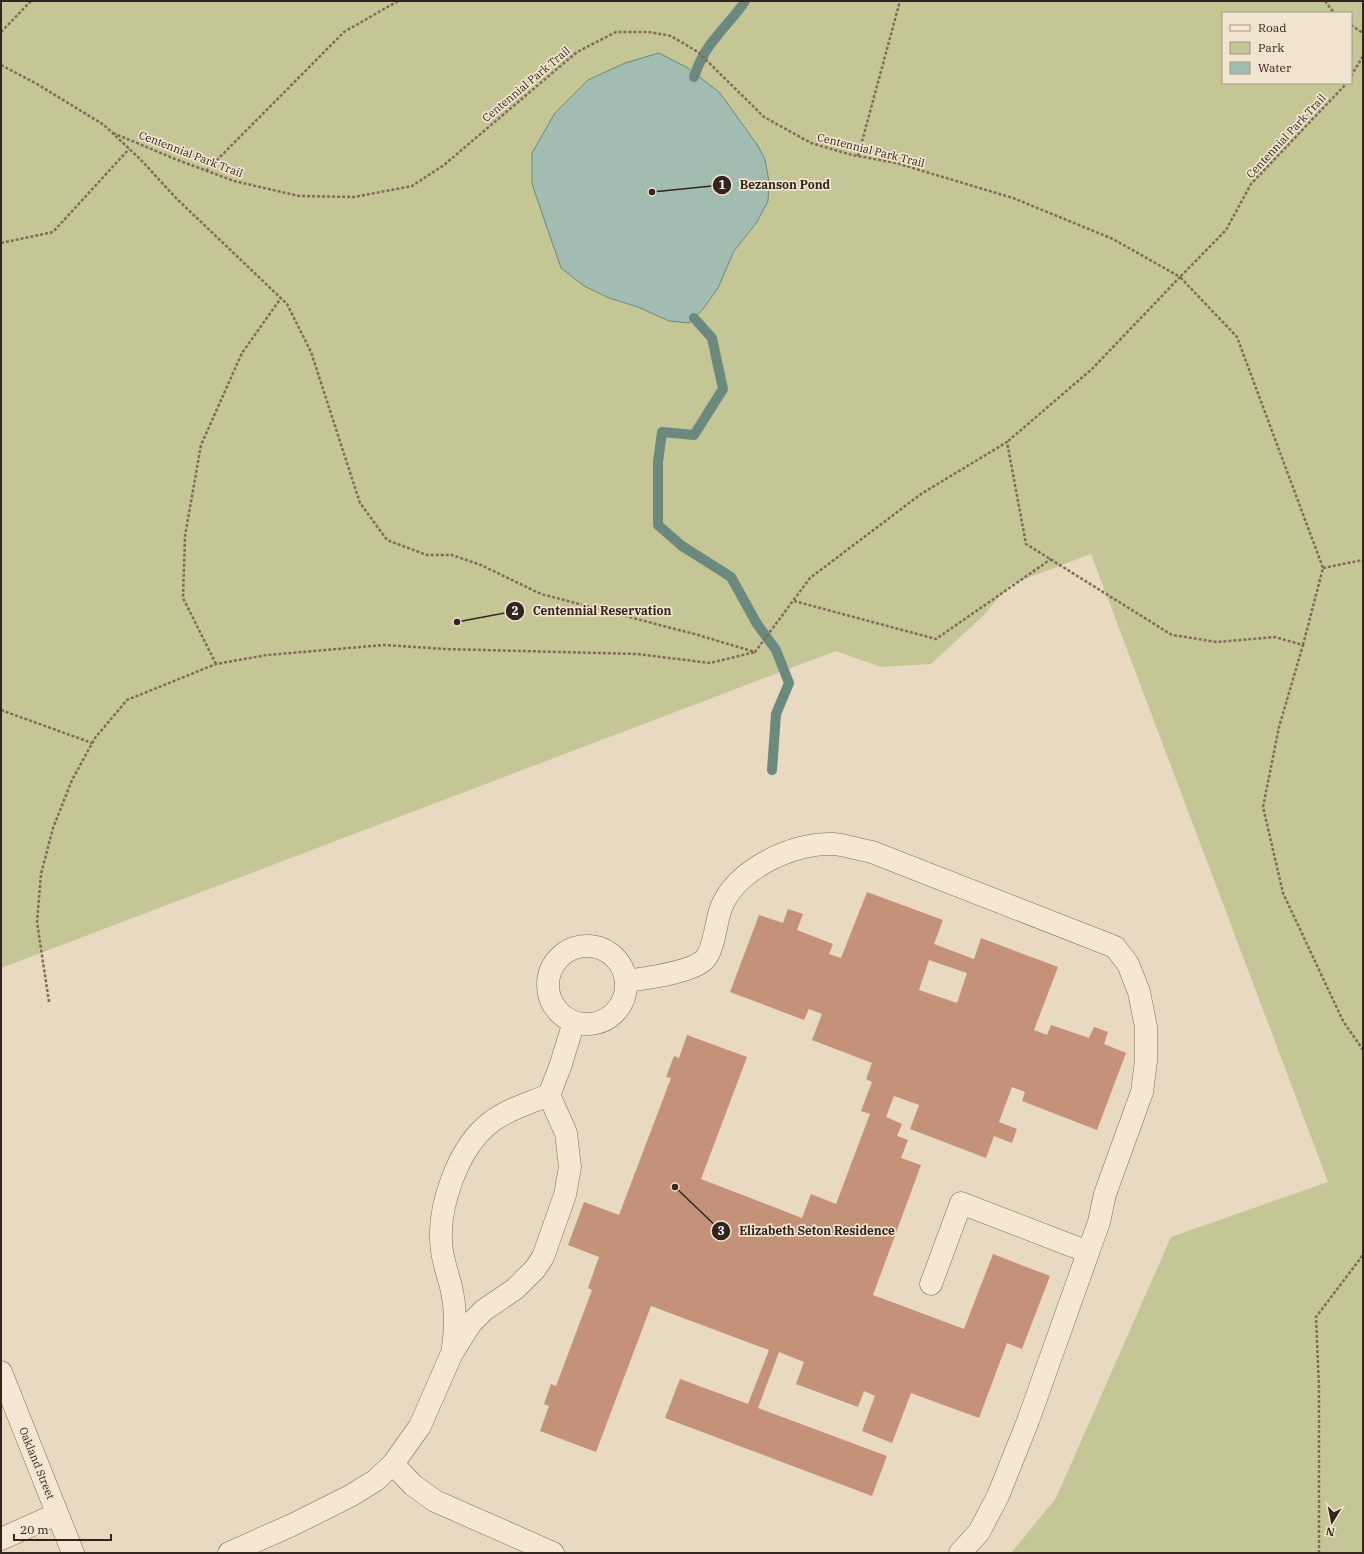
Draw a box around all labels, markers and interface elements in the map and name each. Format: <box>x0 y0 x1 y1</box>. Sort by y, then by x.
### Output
legend <box>1222 12 1352 84</box>
text: Road <box>1258 20 1287 35</box>
text: Park <box>1258 40 1284 55</box>
street label: Centennial Park Trail <box>479 43 573 125</box>
text: Water <box>1258 60 1292 75</box>
street label: Centennial Park Trail <box>1243 91 1329 181</box>
street label: Centennial Park Trail <box>137 128 245 180</box>
street label: Centennial Park Trail <box>816 130 926 170</box>
callout: Bezanson Pond <box>712 173 838 197</box>
text: 1 <box>718 177 726 192</box>
text: Bezanson Pond <box>740 177 831 192</box>
callout: Centennial Reservation <box>505 599 679 623</box>
text: 2 <box>511 603 519 618</box>
text: Centennial Reservation <box>533 603 671 618</box>
callout: Elizabeth Seton Residence <box>711 1219 903 1243</box>
text: 3 <box>717 1223 725 1238</box>
text: Elizabeth Seton Residence <box>739 1223 895 1238</box>
street label: Oakland Street <box>16 1425 58 1501</box>
north arrow <box>1312 1502 1352 1542</box>
scale bar <box>14 1516 111 1542</box>
text: 20 m <box>20 1522 49 1537</box>
text: N <box>1324 1524 1336 1539</box>

